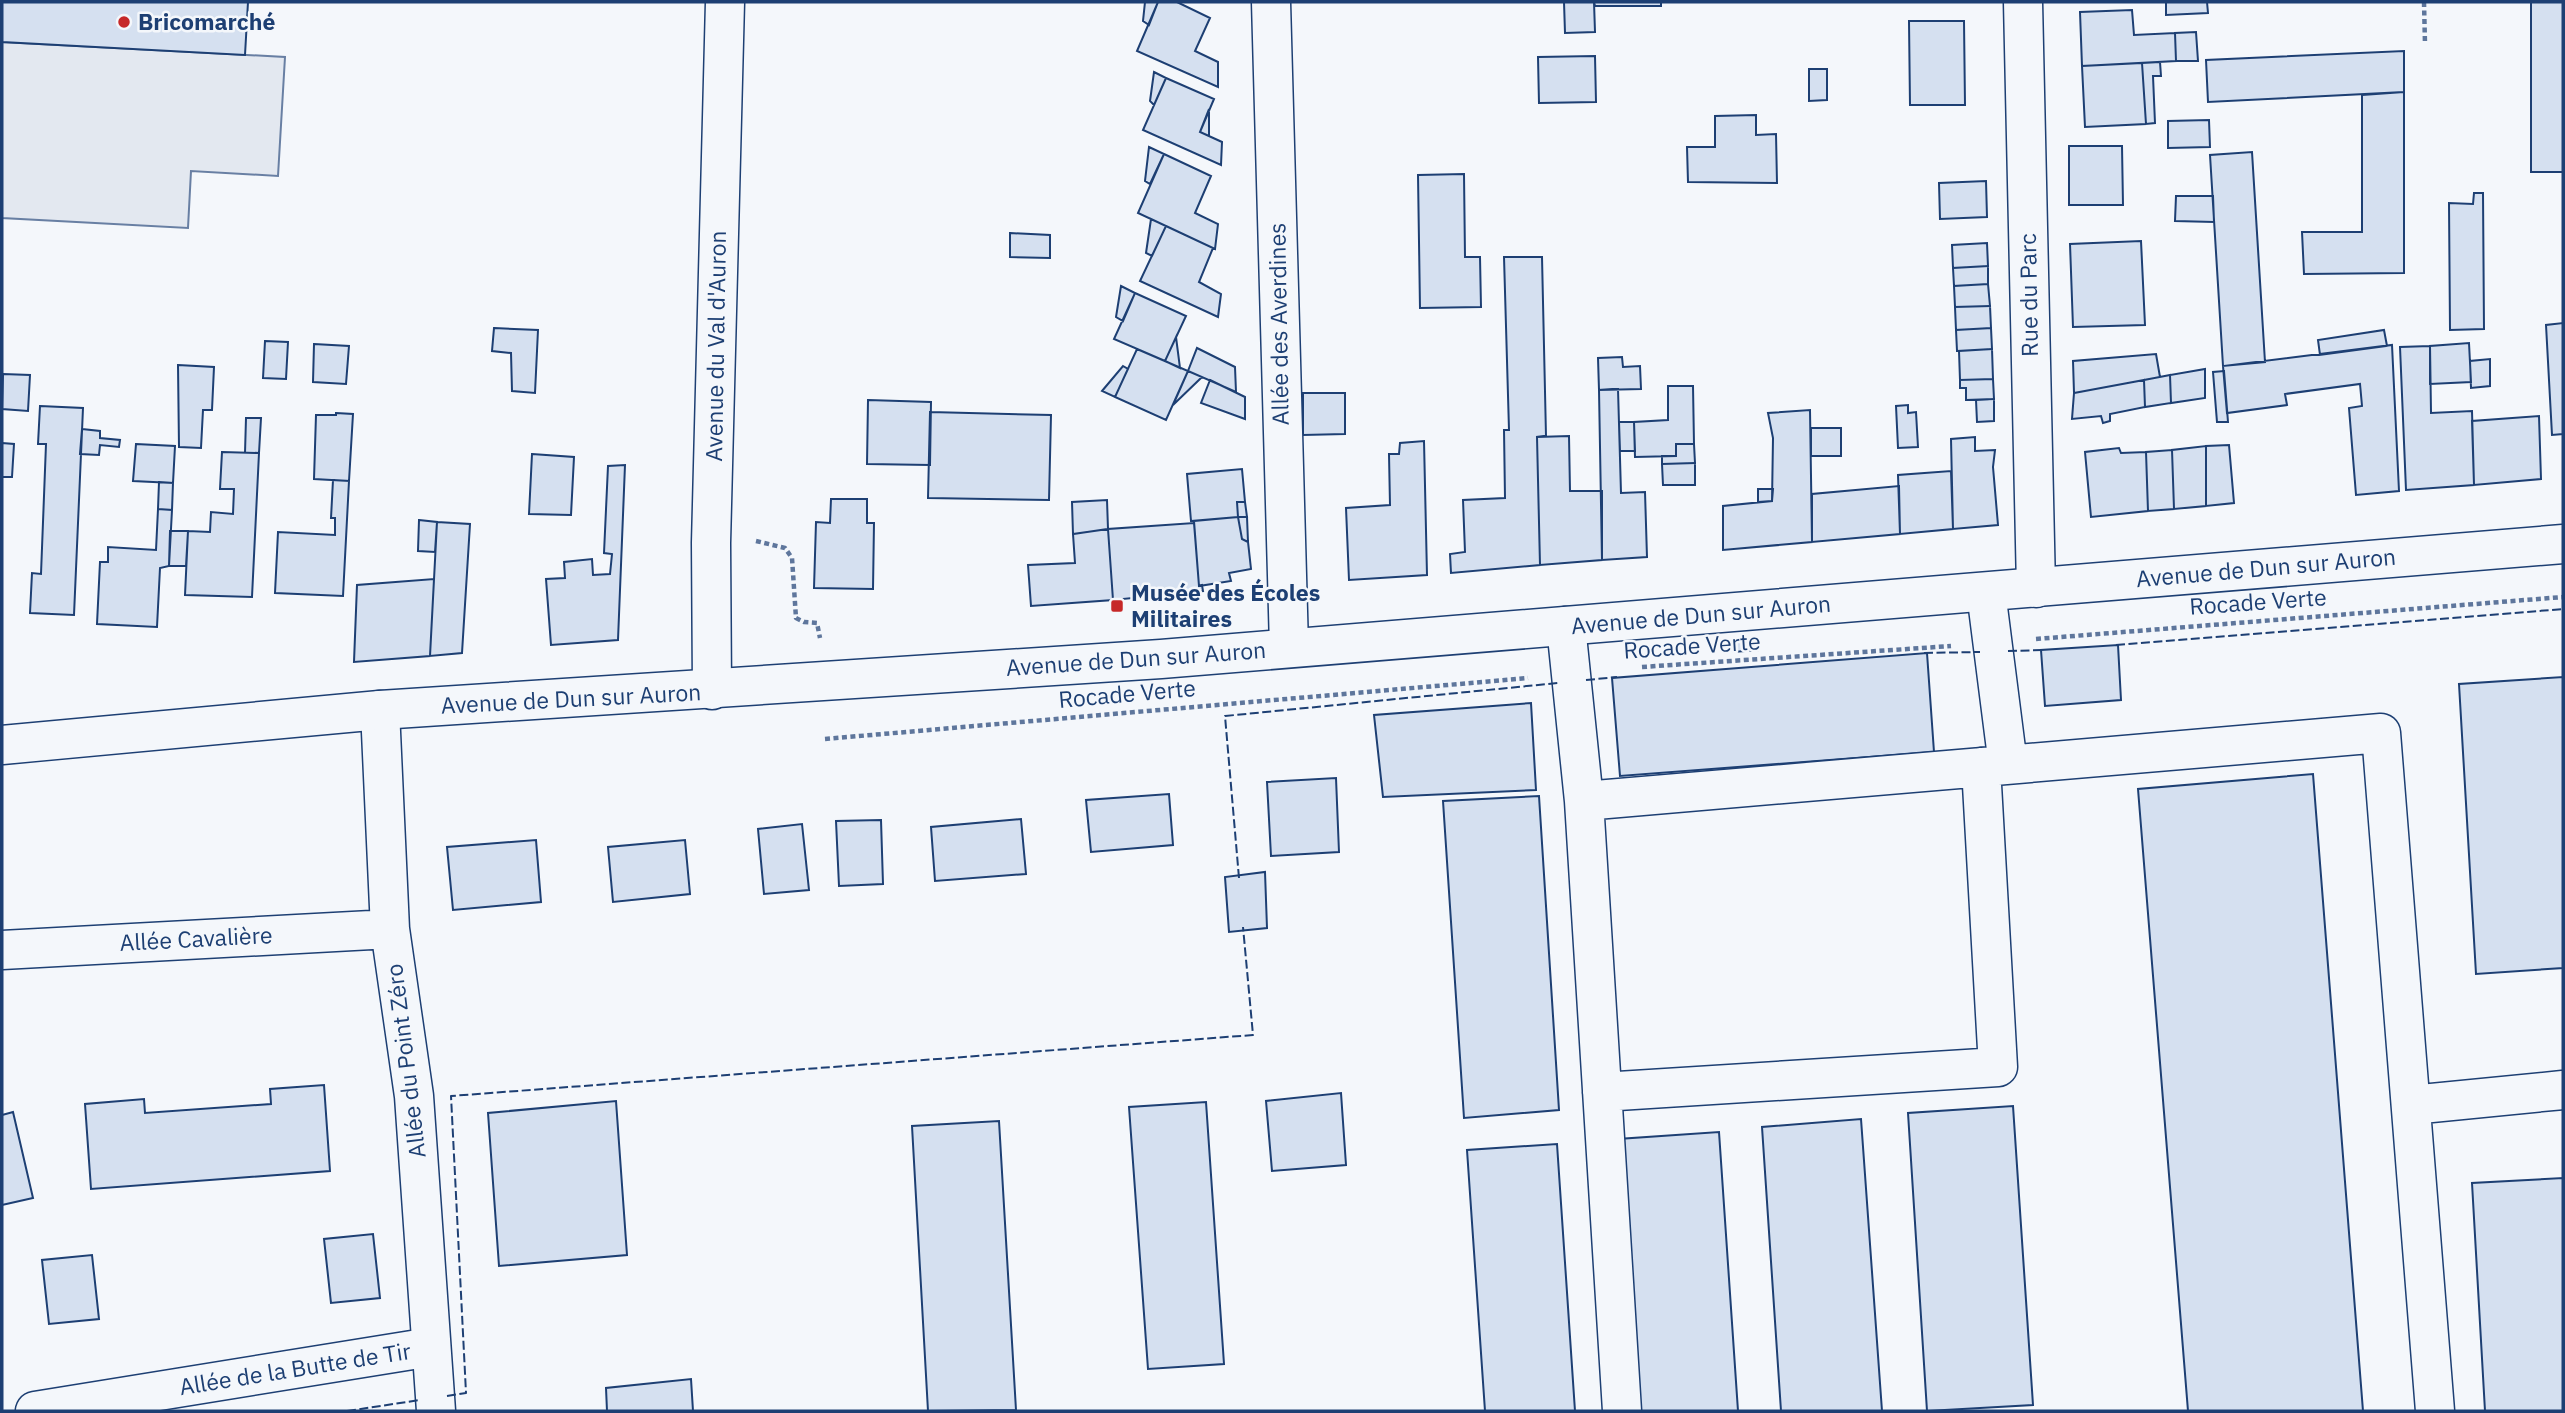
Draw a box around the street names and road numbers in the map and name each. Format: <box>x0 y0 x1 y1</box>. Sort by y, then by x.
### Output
street label: Allée des Averdines <box>1261 222 1295 426</box>
street label: Avenue du Val d'Auron <box>698 230 732 462</box>
street label: Rue du Parc <box>2012 233 2044 357</box>
street label: Avenue de Dun sur Auron <box>2135 541 2397 593</box>
street label: Rocade Verte <box>2188 581 2328 621</box>
street label: Avenue de Dun sur Auron <box>1570 588 1832 640</box>
street label: Rocade Verte <box>1622 625 1762 665</box>
street label: Avenue de Dun sur Auron <box>1005 634 1267 682</box>
street label: Rocade Verte <box>1057 672 1197 714</box>
street label: Avenue de Dun sur Auron <box>440 676 702 720</box>
street label: Allée Cavalière <box>119 919 273 957</box>
street label: Allée du Point Zéro <box>378 962 432 1160</box>
street label: Allée de la Butte de Tir <box>177 1335 413 1401</box>

